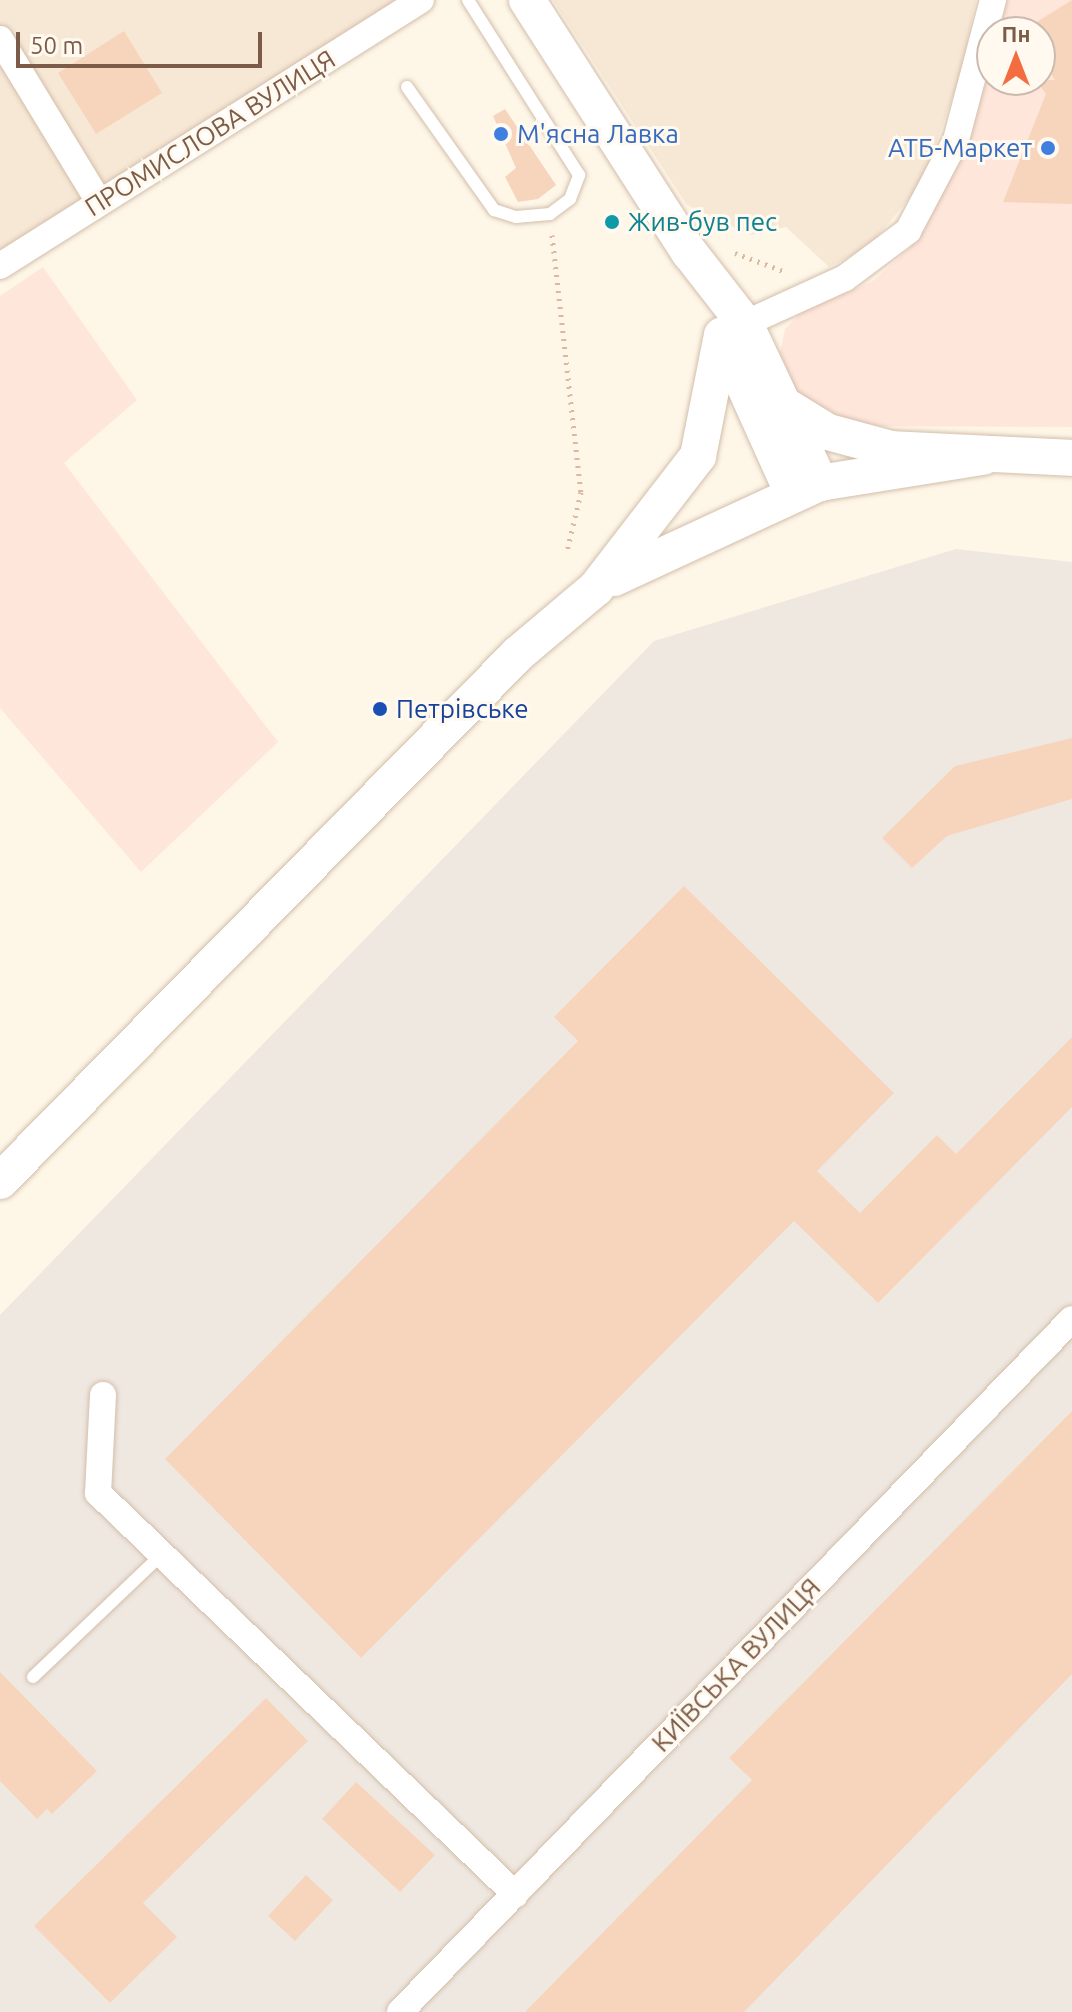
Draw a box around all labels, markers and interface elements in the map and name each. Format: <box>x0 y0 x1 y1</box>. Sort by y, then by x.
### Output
scale bar <box>20 16 266 66</box>
north arrow <box>976 16 1056 96</box>
text: Пн <box>1002 21 1030 46</box>
text: 50 m <box>30 32 83 59</box>
street label: ПРОМИСЛОВА ВУЛИЦЯ <box>79 43 341 223</box>
place label: М'ясна Лавка <box>517 118 679 150</box>
marker: М'ясна Лавка <box>492 125 510 143</box>
place label: АТБ-Маркет <box>888 132 1032 164</box>
marker: АТБ-Маркет <box>1039 139 1057 157</box>
place label: Жив-був пес <box>628 206 777 238</box>
marker: Жив-був пес <box>603 213 621 231</box>
place label: Петрівське <box>396 693 529 725</box>
marker: Петрівське <box>371 700 389 718</box>
street label: КИЇВСЬКА ВУЛИЦЯ <box>645 1572 827 1758</box>

